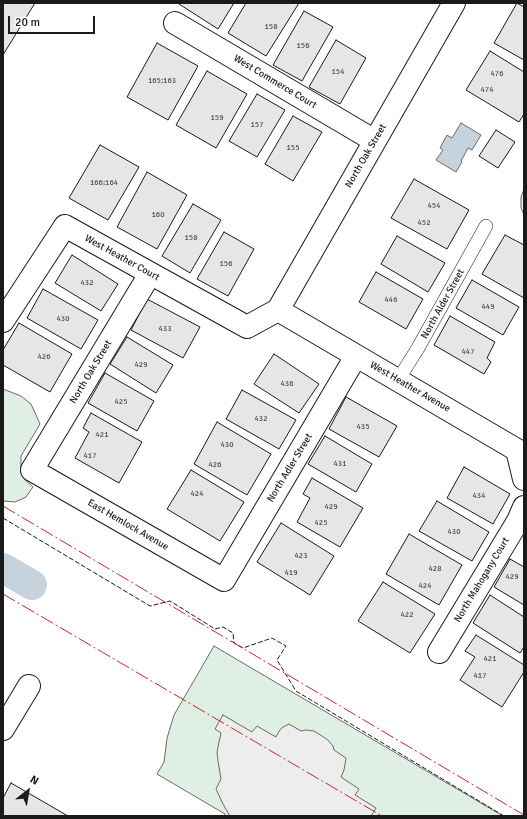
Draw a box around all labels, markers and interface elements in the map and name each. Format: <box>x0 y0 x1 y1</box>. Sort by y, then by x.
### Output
scale bar <box>10 8 97 34</box>
text: 20 m <box>15 15 40 30</box>
house number: 158 <box>265 22 277 32</box>
house number: 156 <box>297 41 309 51</box>
street label: West Commerce Court <box>231 52 319 112</box>
house number: 154 <box>332 67 344 77</box>
house number: 476 <box>491 69 503 79</box>
house number: 165;163 <box>148 76 176 86</box>
house number: 474 <box>481 85 493 95</box>
house number: 159 <box>211 113 223 123</box>
house number: 157 <box>251 120 263 130</box>
street label: North Oak Street <box>343 122 389 190</box>
house number: 155 <box>287 143 299 153</box>
house number: 166;164 <box>90 178 118 188</box>
house number: 454 <box>428 201 440 211</box>
house number: 160 <box>152 210 164 220</box>
house number: 452 <box>418 218 430 228</box>
street label: West Heather Court <box>82 232 162 284</box>
house number: 158 <box>185 233 197 243</box>
house number: 156 <box>220 259 232 269</box>
street label: North Alder Street <box>419 267 467 341</box>
house number: 432 <box>81 278 93 288</box>
house number: 446 <box>385 295 397 305</box>
house number: 449 <box>482 302 494 312</box>
house number: 430 <box>57 314 69 324</box>
house number: 433 <box>159 324 171 334</box>
street label: North Oak Street <box>67 338 115 406</box>
house number: 447 <box>462 347 474 357</box>
house number: 426 <box>38 352 50 362</box>
street label: West Heather Avenue <box>368 359 452 415</box>
house number: 429 <box>135 360 147 370</box>
house number: 436 <box>281 379 293 389</box>
house number: 425 <box>115 397 127 407</box>
house number: 432 <box>255 414 267 424</box>
house number: 435 <box>357 422 369 432</box>
house number: 421 <box>96 430 108 440</box>
street label: North Adler Street <box>265 431 315 505</box>
house number: 430 <box>221 440 233 450</box>
house number: 417 <box>84 451 96 461</box>
house number: 431 <box>334 459 346 469</box>
house number: 426 <box>209 460 221 470</box>
house number: 424 <box>191 489 203 499</box>
house number: 434 <box>473 491 485 501</box>
street label: East Hemlock Avenue <box>85 497 171 553</box>
house number: 429 <box>325 502 337 512</box>
house number: 425 <box>315 518 327 528</box>
house number: 430 <box>448 527 460 537</box>
street label: North Mahogany Court <box>452 535 512 625</box>
house number: 423 <box>295 551 307 561</box>
house number: 428 <box>429 564 441 574</box>
house number: 419 <box>285 568 297 578</box>
house number: 429 <box>506 572 518 582</box>
house number: 424 <box>419 581 431 591</box>
house number: 422 <box>401 610 413 620</box>
house number: 421 <box>484 654 496 664</box>
house number: 417 <box>474 671 486 681</box>
north arrow <box>8 771 48 811</box>
text: N <box>28 773 41 788</box>

